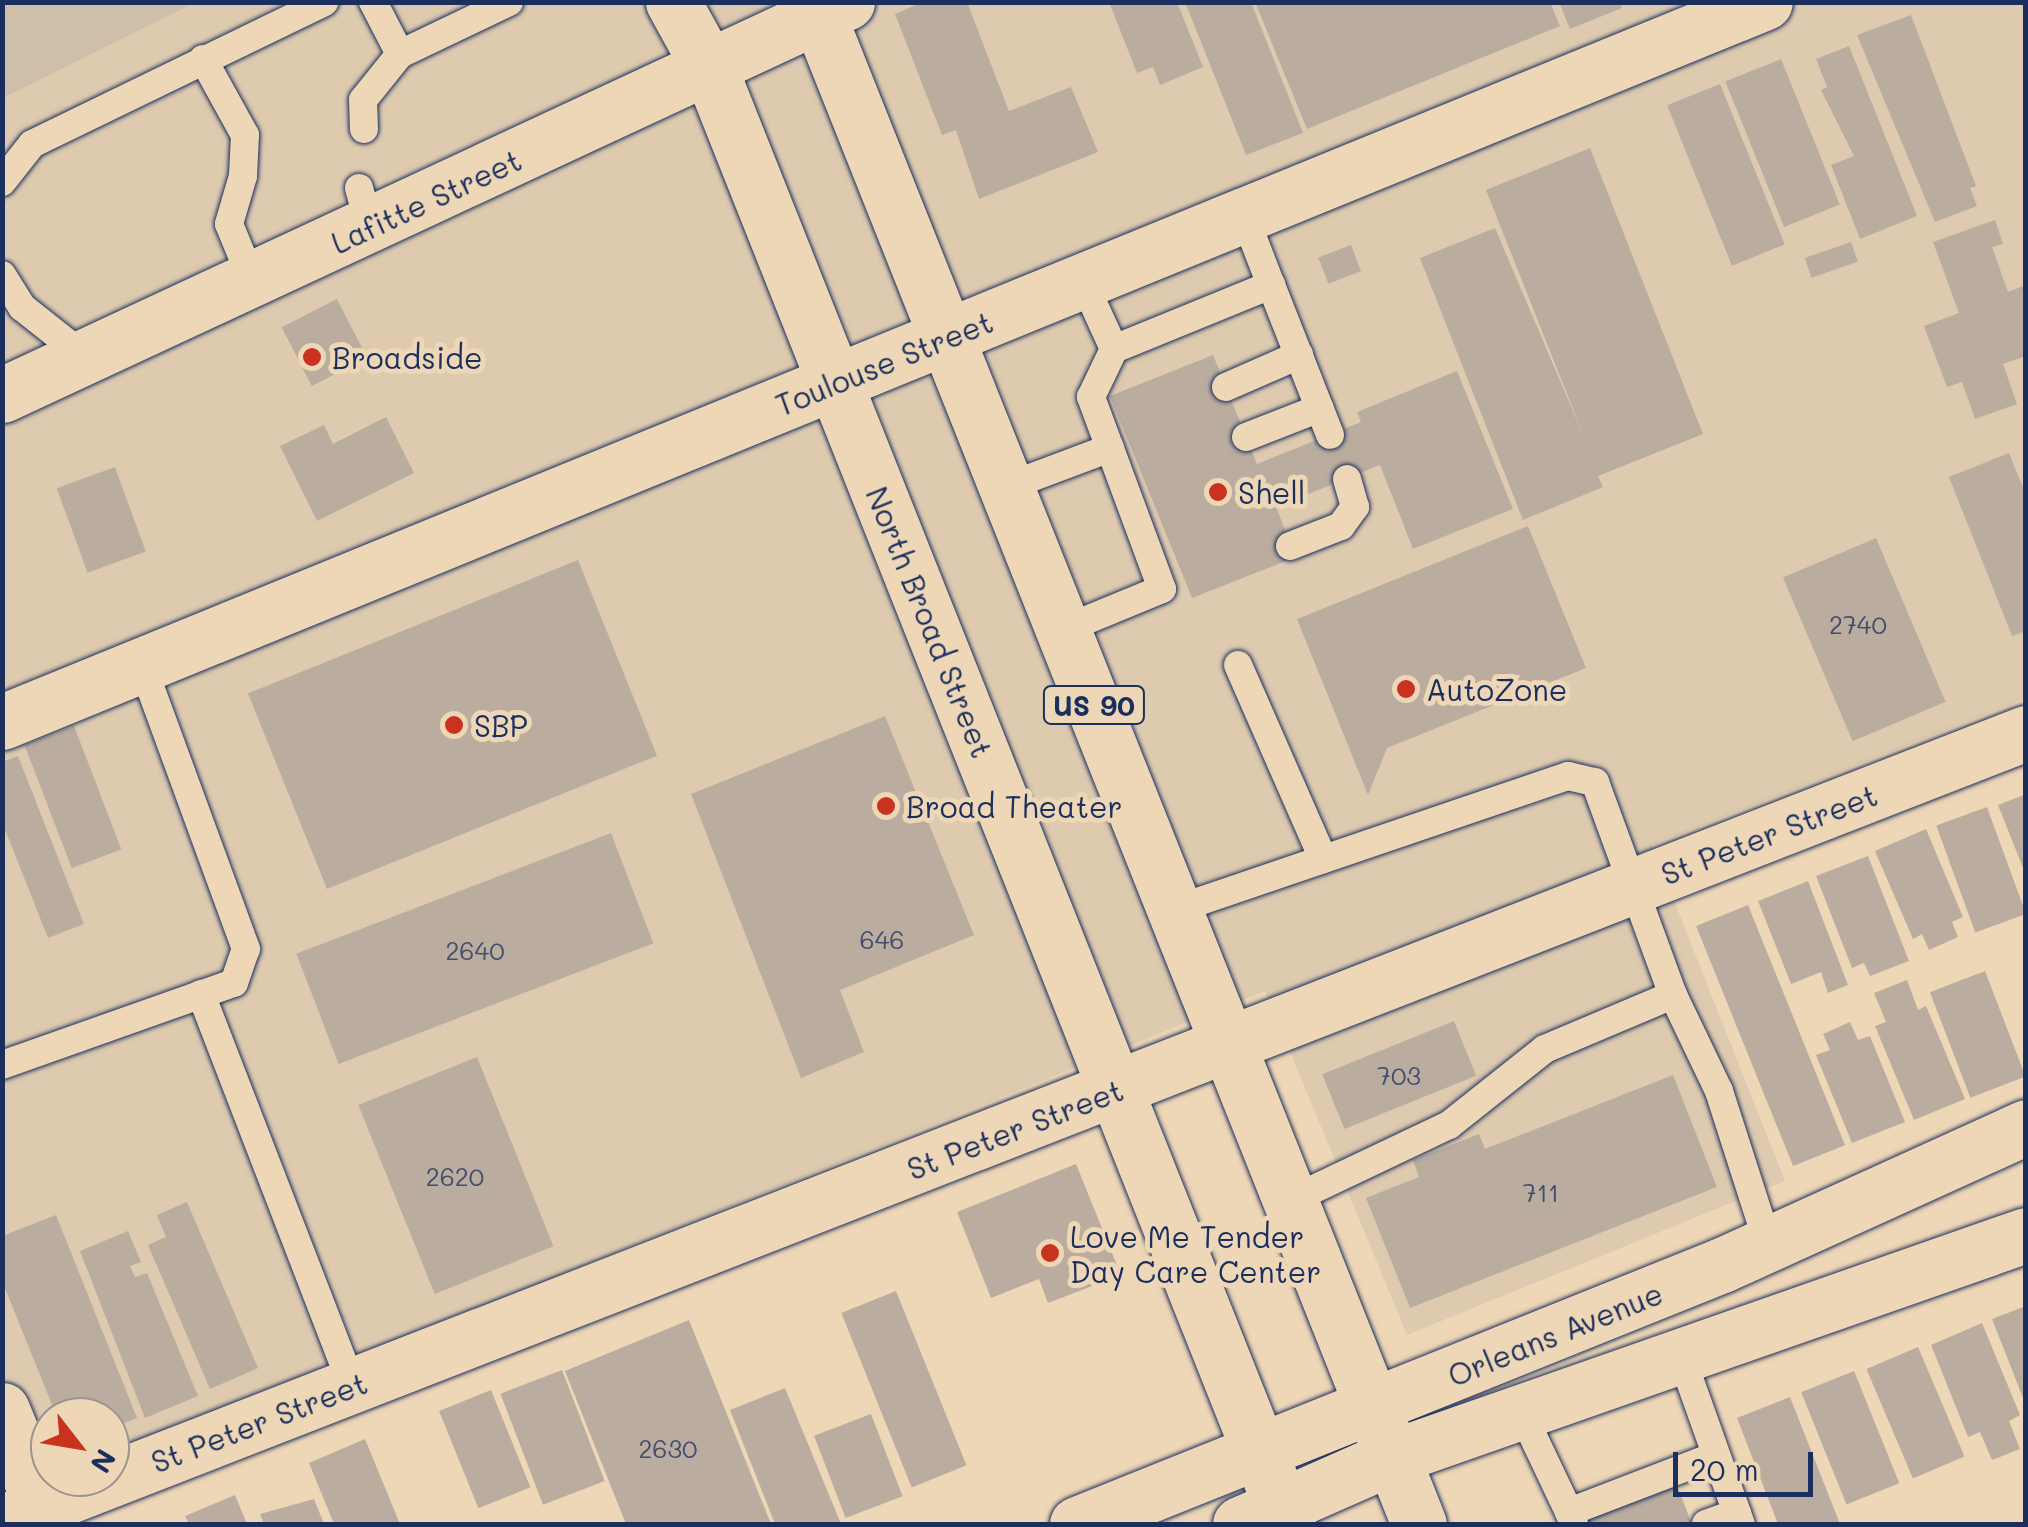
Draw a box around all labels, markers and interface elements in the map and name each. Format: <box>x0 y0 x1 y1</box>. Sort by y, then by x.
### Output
street label: Lafitte Street <box>325 141 527 261</box>
street label: Toulouse Street <box>770 303 998 423</box>
place label: Broadside <box>332 339 483 375</box>
marker: Broadside <box>301 346 323 368</box>
place label: Shell <box>1238 474 1305 510</box>
street label: North Broad Street <box>859 481 1001 763</box>
marker: Shell <box>1207 481 1229 503</box>
house number: 2740 <box>1829 609 1887 639</box>
place label: AutoZone <box>1426 671 1567 707</box>
marker: AutoZone <box>1395 678 1417 700</box>
road number: US 90 <box>1042 682 1146 728</box>
place label: SBP <box>474 707 528 743</box>
marker: SBP <box>443 714 465 736</box>
street label: St Peter Street <box>1656 776 1882 892</box>
place label: Broad Theater <box>906 788 1123 824</box>
marker: Broad Theater <box>875 795 897 817</box>
house number: 646 <box>860 924 904 954</box>
house number: 2640 <box>445 935 505 965</box>
house number: 703 <box>1377 1060 1421 1090</box>
street label: St Peter Street <box>902 1071 1128 1187</box>
house number: 2620 <box>426 1161 484 1191</box>
house number: 711 <box>1523 1177 1559 1207</box>
place label: Love Me Tender Day Care Center <box>1070 1218 1321 1288</box>
marker: Love Me Tender Day Care Center <box>1039 1242 1061 1264</box>
street label: Orleans Avenue <box>1442 1275 1668 1393</box>
street label: St Peter Street <box>146 1364 372 1480</box>
north arrow <box>30 1397 130 1497</box>
scale bar <box>1678 1432 1818 1494</box>
house number: 2630 <box>638 1433 698 1463</box>
text: N <box>83 1443 125 1480</box>
text: 20 m <box>1690 1449 1759 1489</box>

